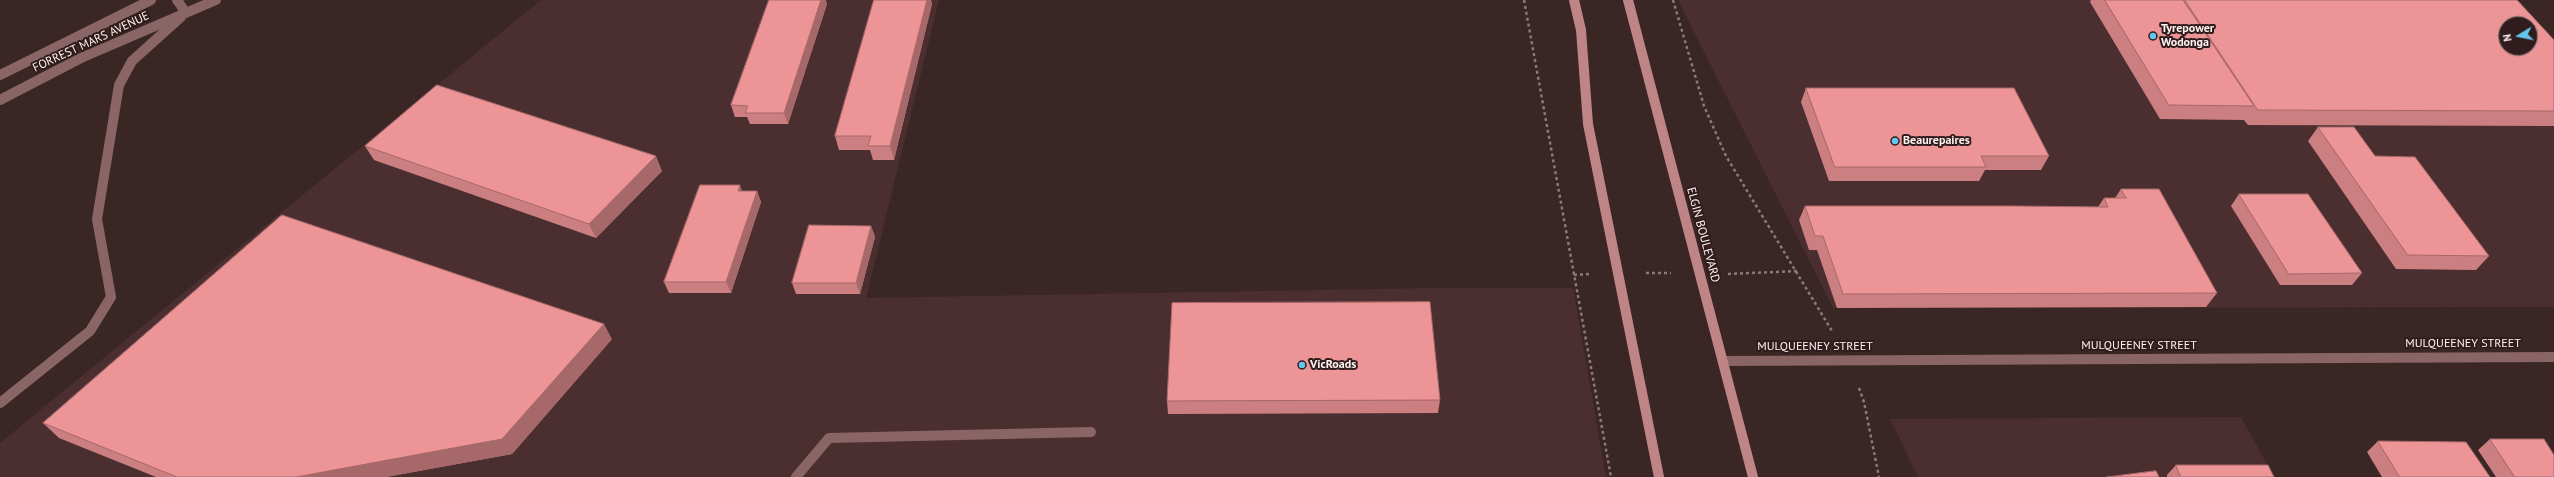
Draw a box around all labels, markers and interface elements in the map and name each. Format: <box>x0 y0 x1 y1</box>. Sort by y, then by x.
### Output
street label: FORREST MARS AVENUE <box>31 9 151 75</box>
north arrow <box>2498 16 2538 56</box>
place label: Tyrepower Wodonga <box>2161 22 2214 50</box>
marker: Tyrepower Wodonga <box>2148 31 2158 41</box>
text: N <box>2500 33 2515 43</box>
place label: Beaurepaires <box>1903 134 1970 148</box>
marker: Beaurepaires <box>1890 136 1900 146</box>
street label: ELGIN BOULEVARD <box>1683 186 1723 284</box>
street label: MULQUEENEY STREET <box>2405 337 2521 351</box>
street label: MULQUEENEY STREET <box>2081 339 2197 353</box>
street label: MULQUEENEY STREET <box>1757 340 1873 354</box>
place label: VicRoads <box>1310 358 1356 372</box>
marker: VicRoads <box>1297 360 1307 370</box>

